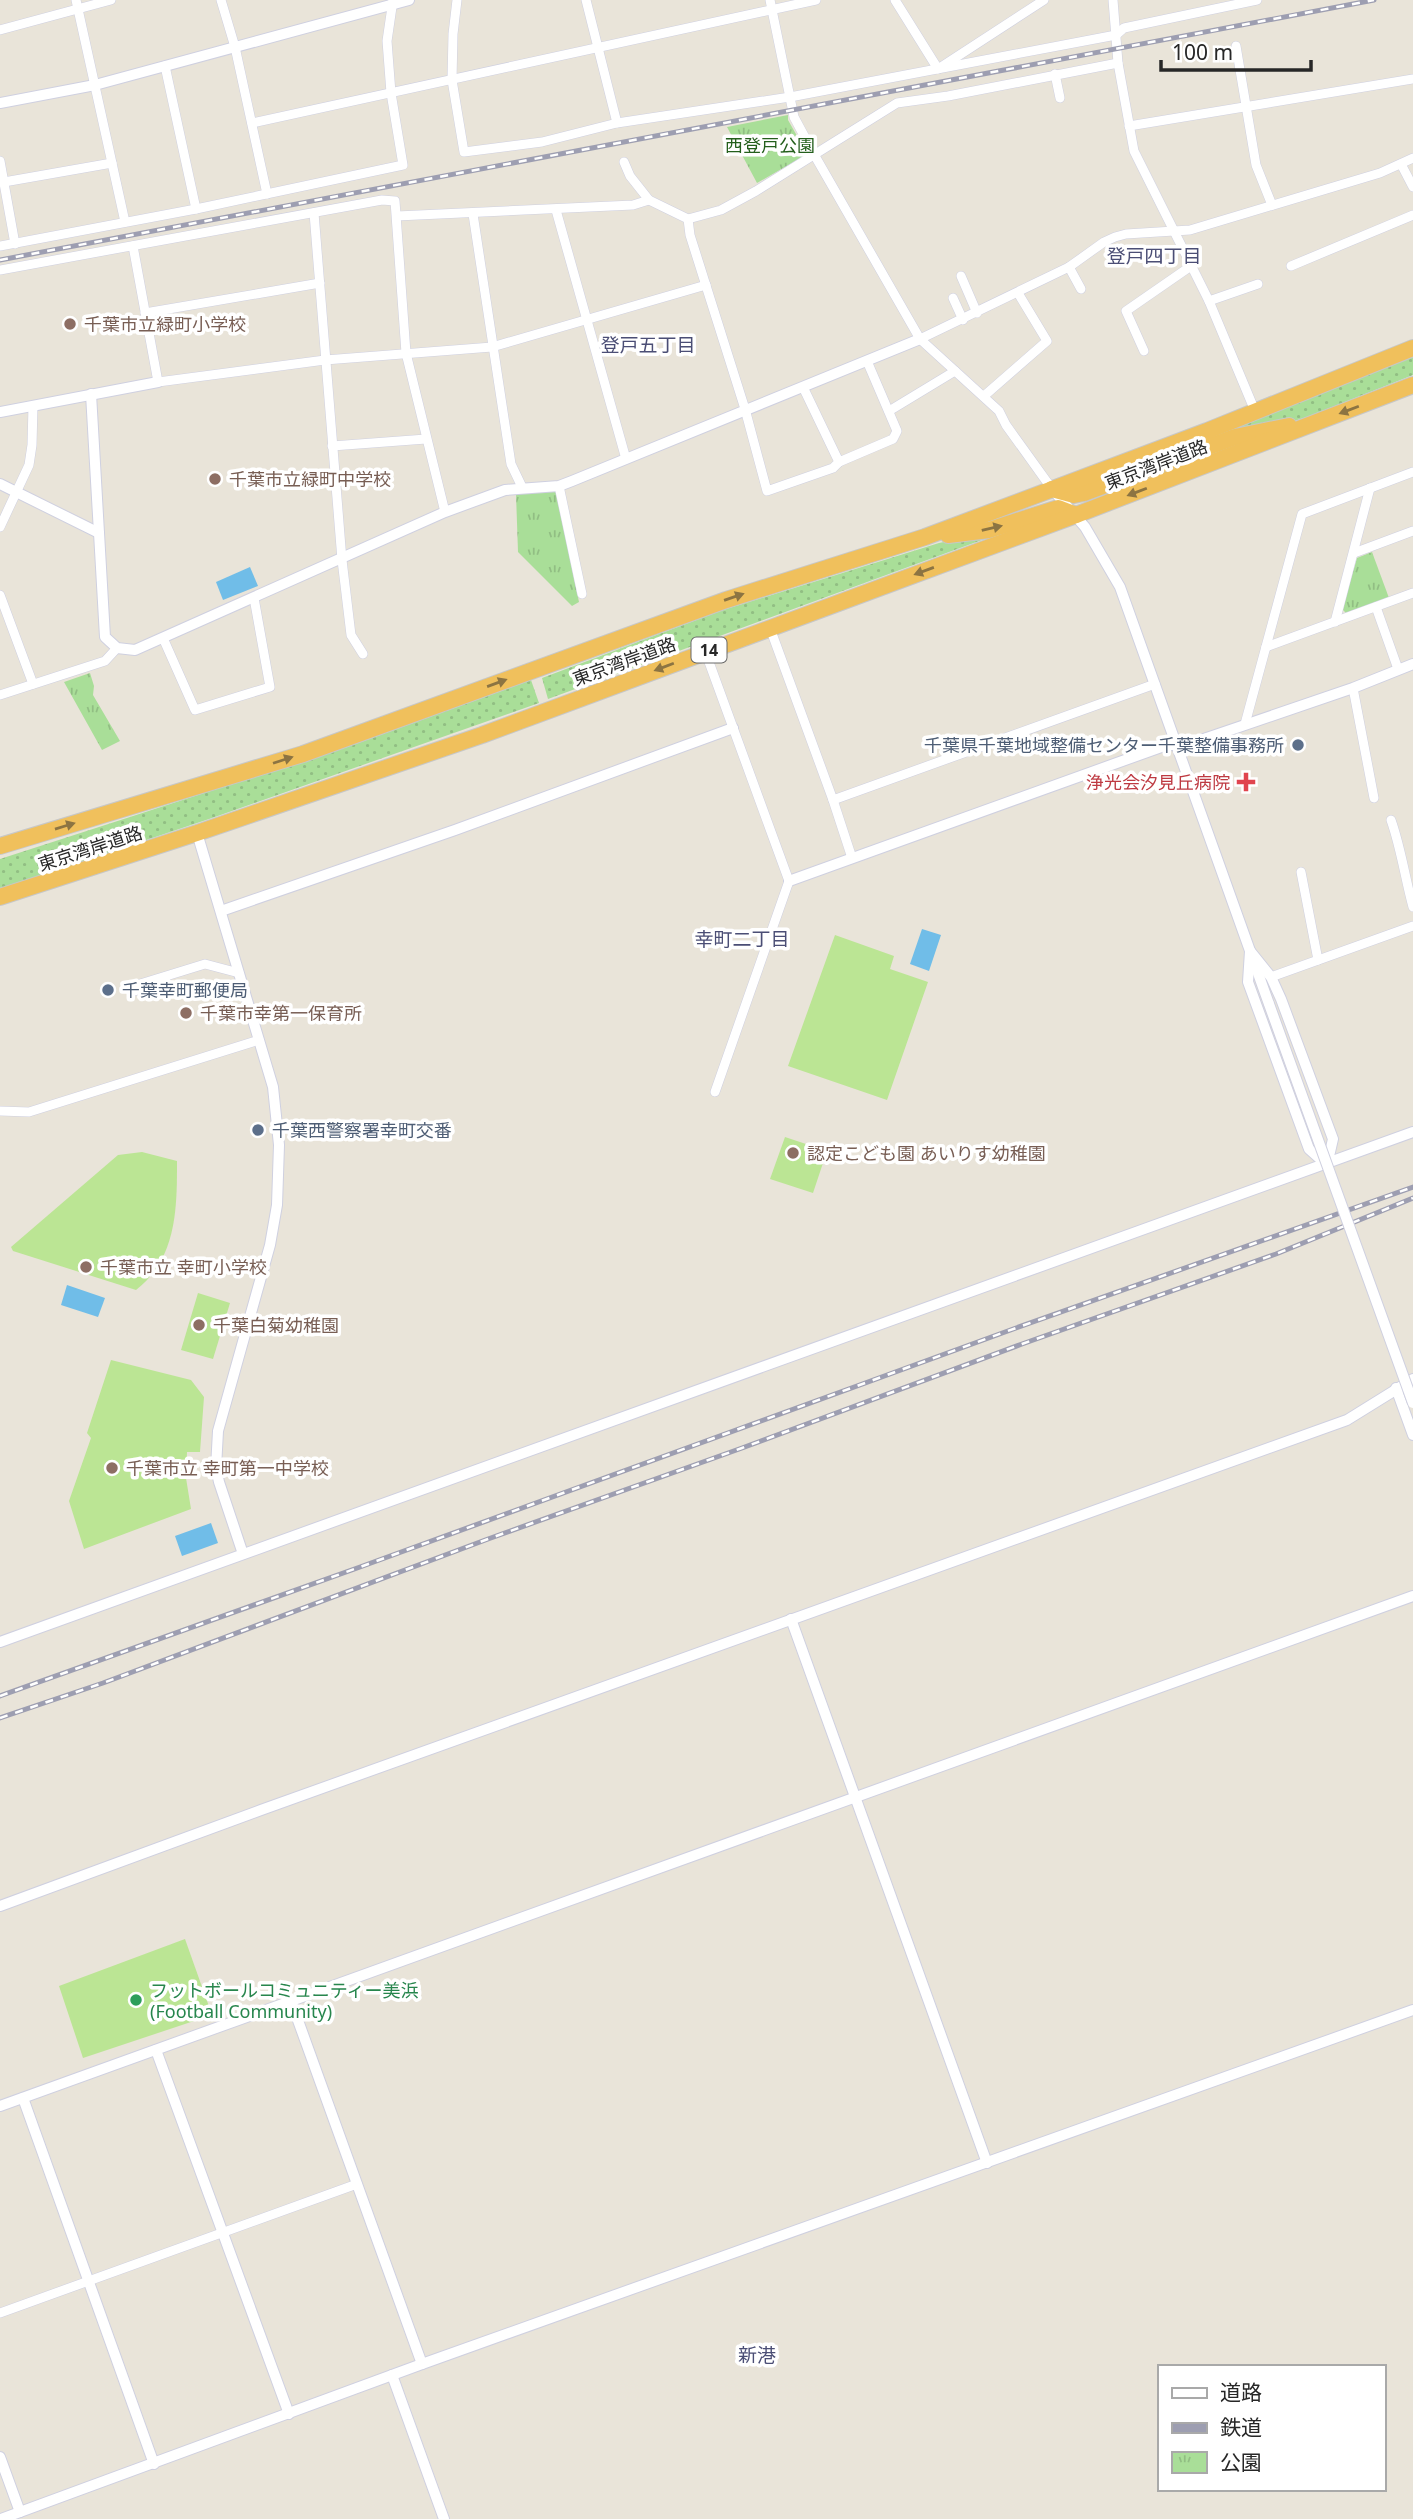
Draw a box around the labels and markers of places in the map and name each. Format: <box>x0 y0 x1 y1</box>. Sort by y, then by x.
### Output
place label: 千葉市立緑町小学校 <box>84 312 246 336</box>
marker: 千葉市立緑町小学校 <box>62 316 78 332</box>
place label: 千葉市立緑町中学校 <box>229 467 391 491</box>
marker: 千葉市立緑町中学校 <box>207 471 223 487</box>
place label: 千葉県千葉地域整備センター千葉整備事務所 <box>924 733 1284 757</box>
marker: 千葉県千葉地域整備センター千葉整備事務所 <box>1290 737 1306 753</box>
place label: 浄光会汐見丘病院 <box>1086 770 1230 794</box>
marker: 浄光会汐見丘病院 <box>1236 772 1256 792</box>
place label: 千葉幸町郵便局 <box>122 978 248 1002</box>
marker: 千葉幸町郵便局 <box>100 982 116 998</box>
place label: 千葉市幸第一保育所 <box>200 1001 362 1025</box>
marker: 千葉市幸第一保育所 <box>178 1005 194 1021</box>
place label: 千葉西警察署幸町交番 <box>272 1118 452 1142</box>
marker: 千葉西警察署幸町交番 <box>250 1122 266 1138</box>
place label: 認定こども園 あいりす幼稚園 <box>807 1141 1046 1165</box>
marker: 認定こども園 あいりす幼稚園 <box>785 1145 801 1161</box>
place label: 千葉市立 幸町小学校 <box>100 1255 267 1279</box>
marker: 千葉市立 幸町小学校 <box>78 1259 94 1275</box>
place label: 千葉白菊幼稚園 <box>213 1313 339 1337</box>
marker: 千葉白菊幼稚園 <box>191 1317 207 1333</box>
place label: 千葉市立 幸町第一中学校 <box>126 1456 329 1480</box>
marker: 千葉市立 幸町第一中学校 <box>104 1460 120 1476</box>
place label: フットボールコミュニティー美浜 (Football Community) <box>150 1978 419 2023</box>
marker: フットボールコミュニティー美浜 (Football Community) <box>128 1992 144 2008</box>

